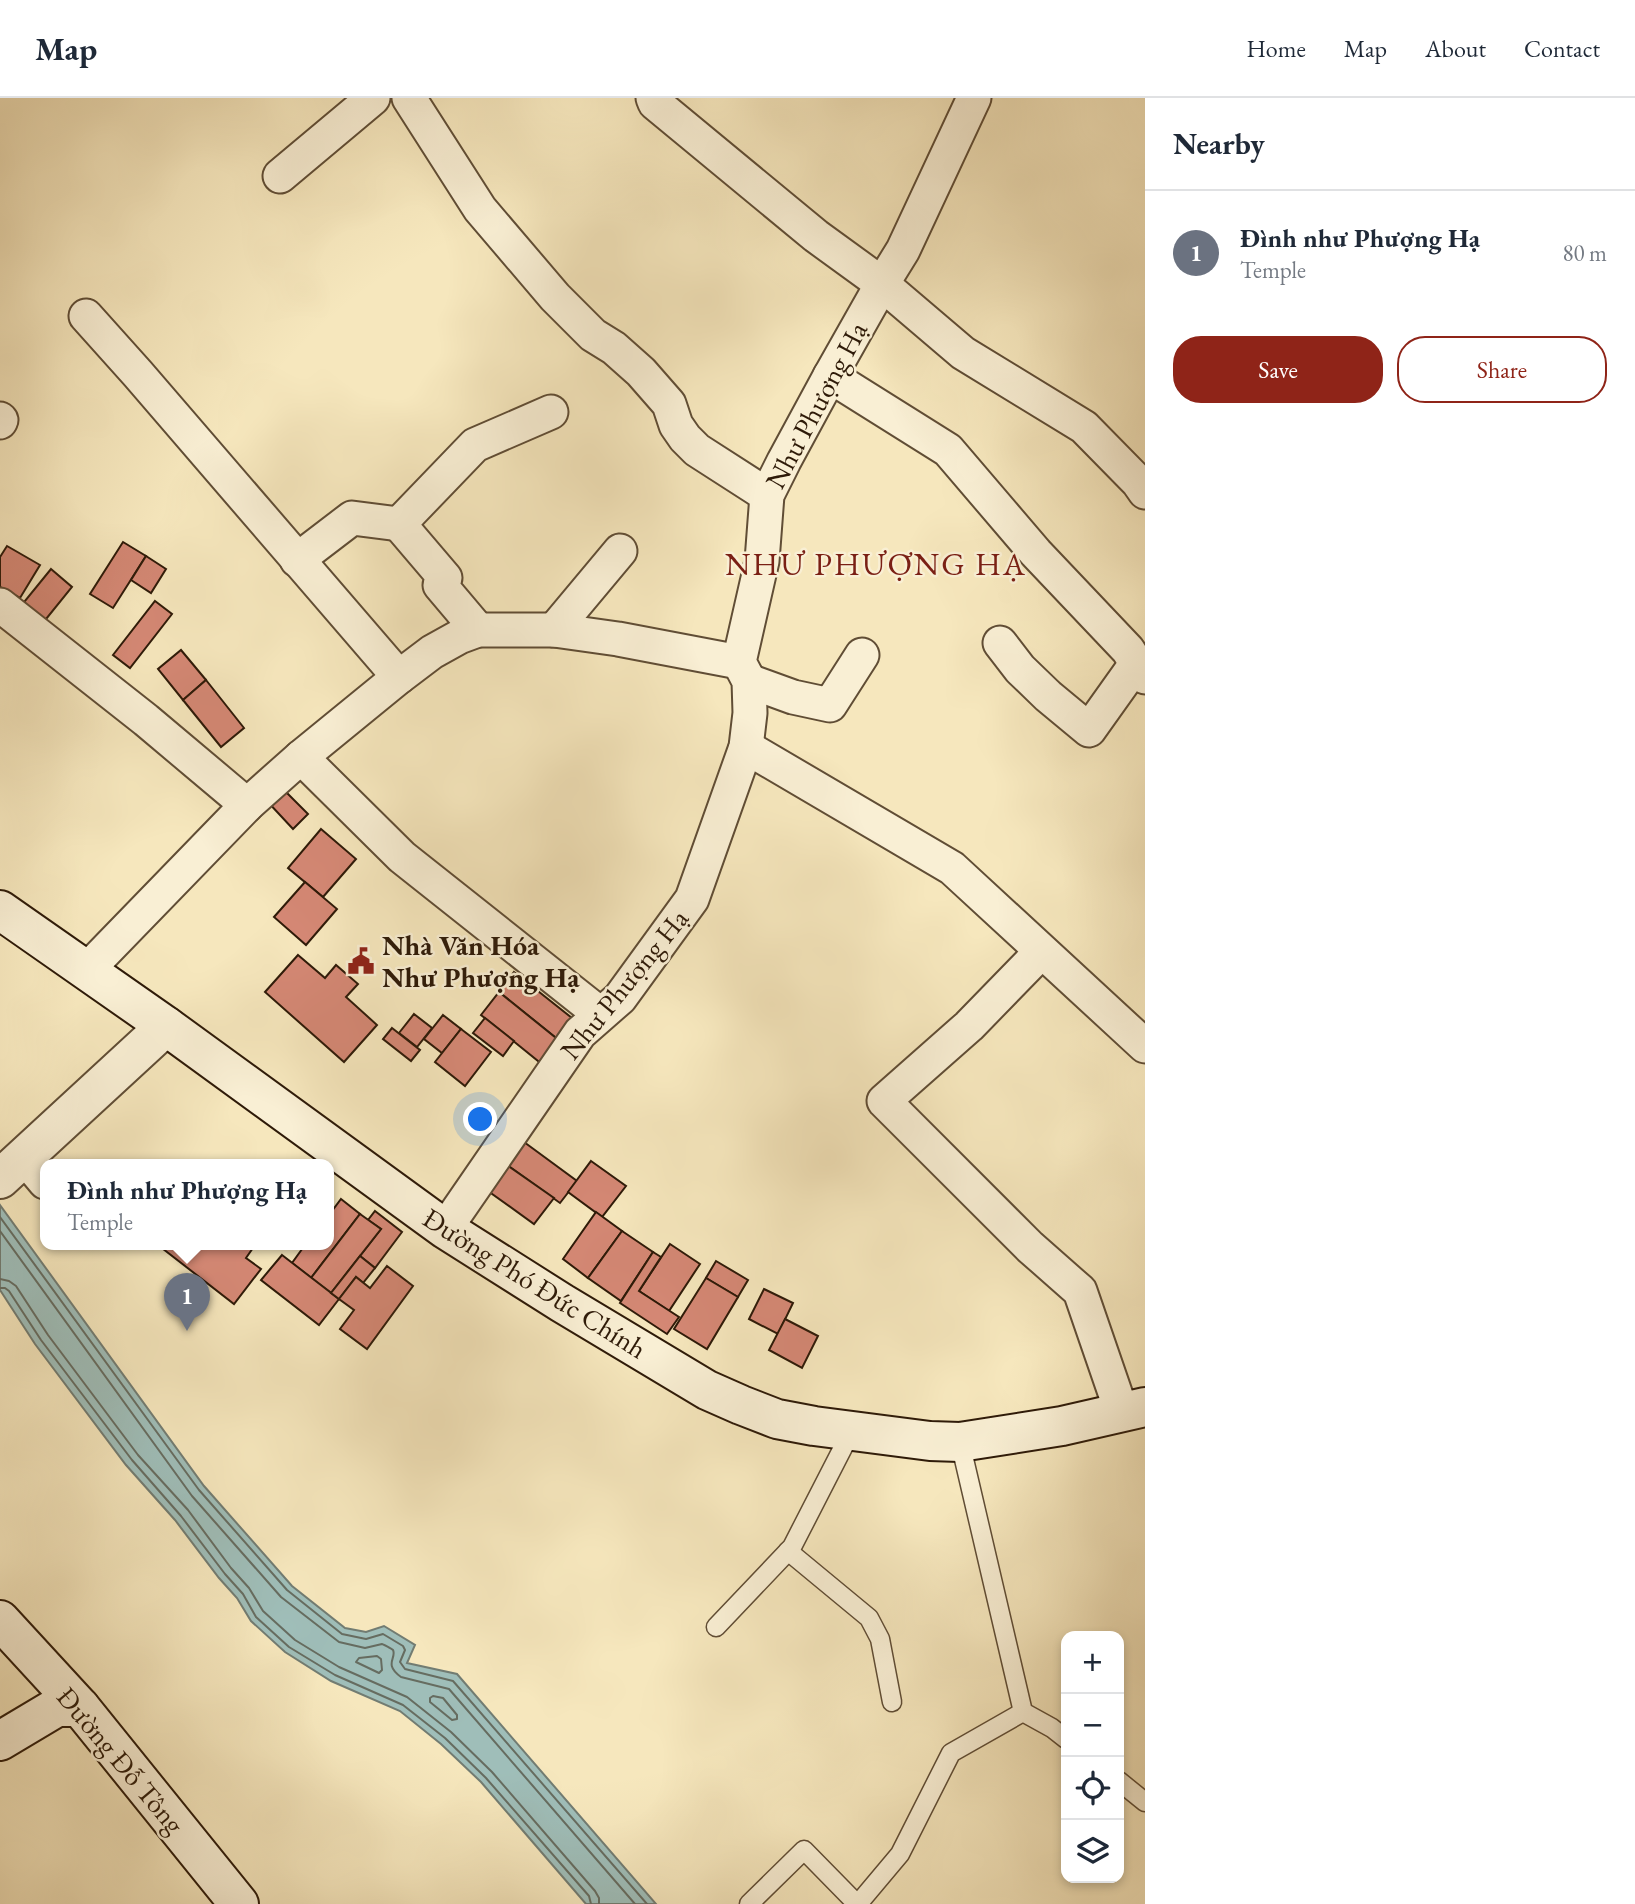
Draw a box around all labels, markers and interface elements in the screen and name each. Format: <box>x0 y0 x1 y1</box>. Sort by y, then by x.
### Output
text: Map <box>35 27 97 70</box>
text: Home <box>1246 33 1306 64</box>
text: Map <box>1344 33 1387 64</box>
text: About <box>1425 33 1486 64</box>
text: Contact <box>1524 33 1600 64</box>
text: Nearby <box>1173 124 1265 163</box>
text: Đình như Phượng Hạ <box>1240 221 1480 255</box>
text: 1 <box>1190 238 1202 268</box>
text: 80 m <box>1562 238 1607 268</box>
text: Temple <box>1240 255 1306 285</box>
street label: Như Phượng Hạ <box>757 315 875 495</box>
button: Save <box>1173 336 1383 403</box>
button: Share <box>1397 336 1607 403</box>
district label: NHƯ PHƯỢNG HẠ <box>725 543 1027 585</box>
street label: Như Phượng Hạ <box>552 901 696 1067</box>
place label: Nhà Văn Hóa Như Phượng Hạ <box>382 927 580 995</box>
public building icon: Nhà Văn Hóa Như Phượng Hạ <box>346 946 376 976</box>
your location <box>463 1102 497 1136</box>
popup <box>40 1159 334 1250</box>
text: Đình như Phượng Hạ <box>67 1173 307 1207</box>
street label: Đường Phó Đức Chính <box>416 1200 654 1366</box>
text: Temple <box>67 1207 133 1237</box>
pin: 1 <box>164 1273 210 1331</box>
map controls <box>1061 1631 1124 1883</box>
button: + <box>1061 1631 1124 1694</box>
street label: Đường Đỗ Tông <box>49 1679 193 1841</box>
button: − <box>1061 1694 1124 1757</box>
button: locate <box>1061 1757 1124 1820</box>
button: layers <box>1061 1820 1124 1883</box>

